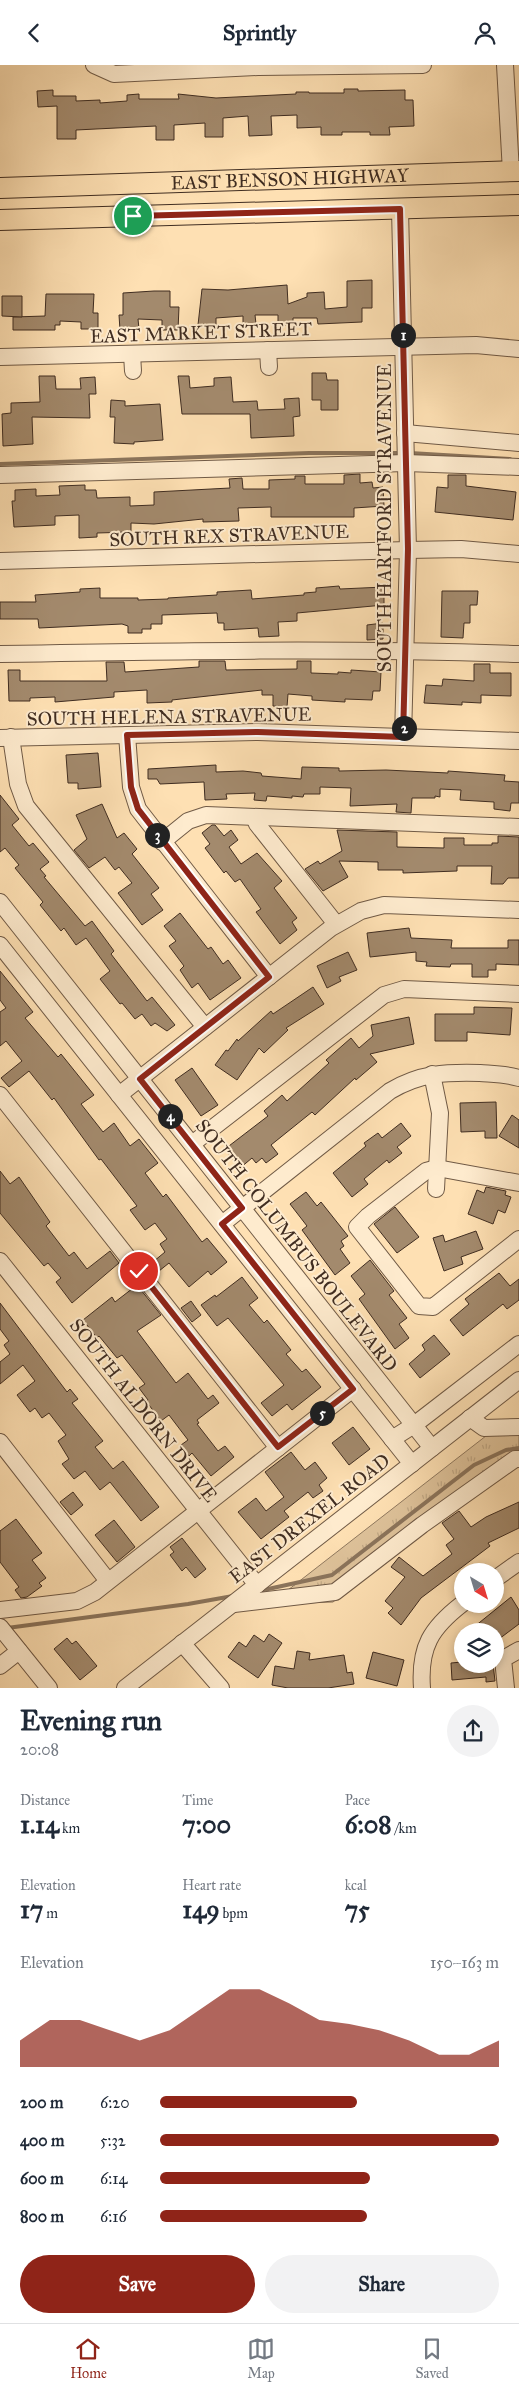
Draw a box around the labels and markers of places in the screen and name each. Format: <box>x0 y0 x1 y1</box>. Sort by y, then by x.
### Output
pin <box>112 195 154 237</box>
pin: 1 <box>390 323 416 347</box>
pin: 2 <box>392 715 416 741</box>
pin: 3 <box>144 823 170 847</box>
pin: 4 <box>158 1103 182 1129</box>
pin <box>118 1250 160 1292</box>
pin: 5 <box>310 1401 334 1425</box>

